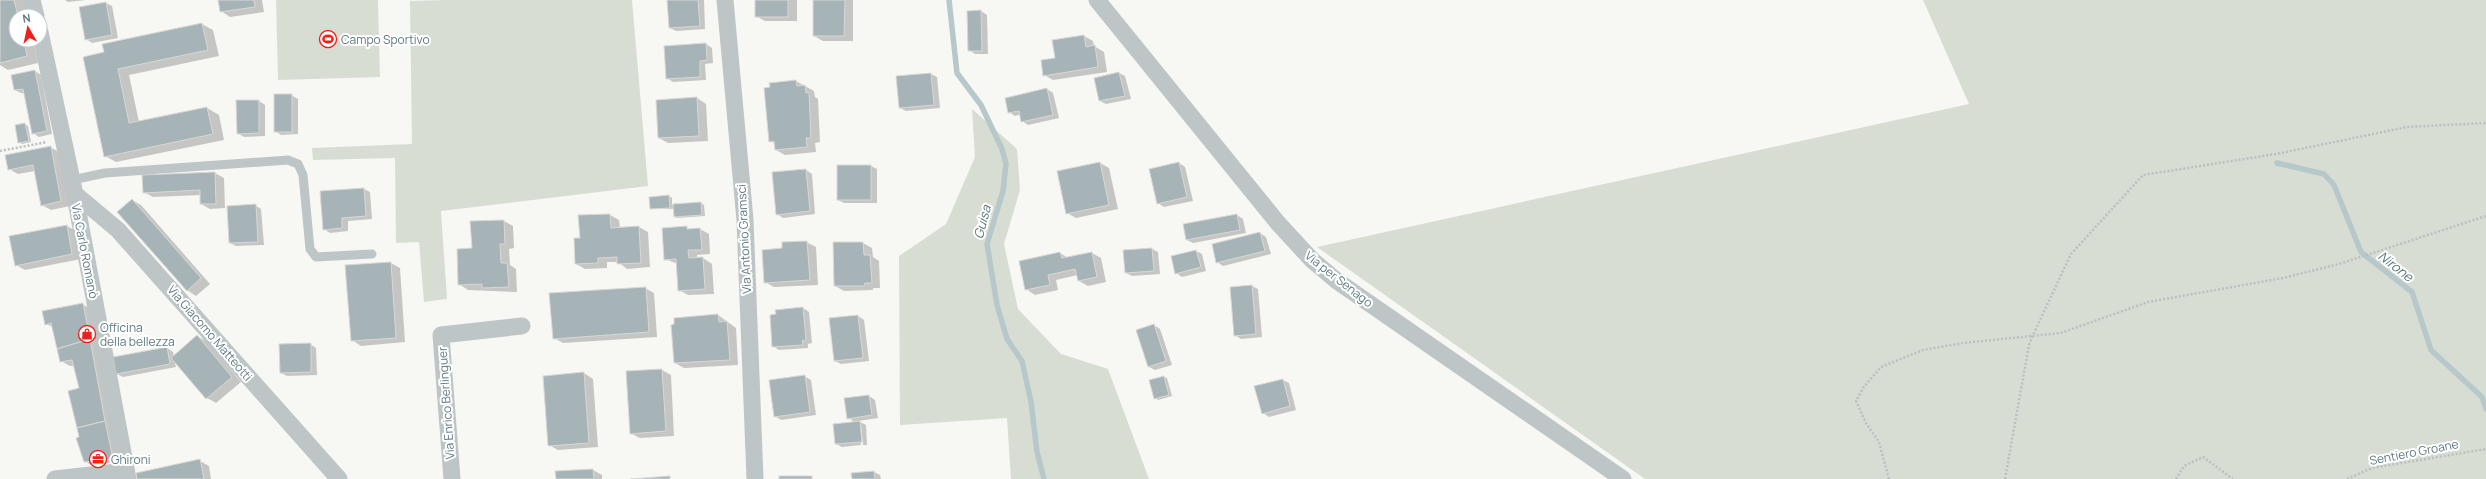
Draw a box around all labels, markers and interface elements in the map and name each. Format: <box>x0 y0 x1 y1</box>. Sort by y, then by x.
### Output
north arrow <box>8 8 48 48</box>
text: N <box>21 10 32 26</box>
sports icon: Campo Sportivo <box>318 29 338 49</box>
place label: Campo Sportivo <box>341 31 430 48</box>
street label: Via Antonio Gramsci <box>733 184 755 294</box>
street label: Via Carlo Romanò <box>67 202 103 300</box>
water label: Guisa <box>969 203 995 241</box>
street label: Via per Senago <box>1301 247 1377 311</box>
water label: Nirone <box>2375 247 2418 286</box>
street label: Via Giacomo Matteotti <box>164 282 256 384</box>
place label: Officina della bellezza <box>100 319 175 350</box>
shop icon: Officina della bellezza <box>77 324 97 344</box>
street label: Via Enrico Berlinguer <box>434 345 458 460</box>
street label: Sentiero Groane <box>2368 435 2460 469</box>
office icon: Ghironi <box>88 449 108 469</box>
place label: Ghironi <box>111 451 151 468</box>

